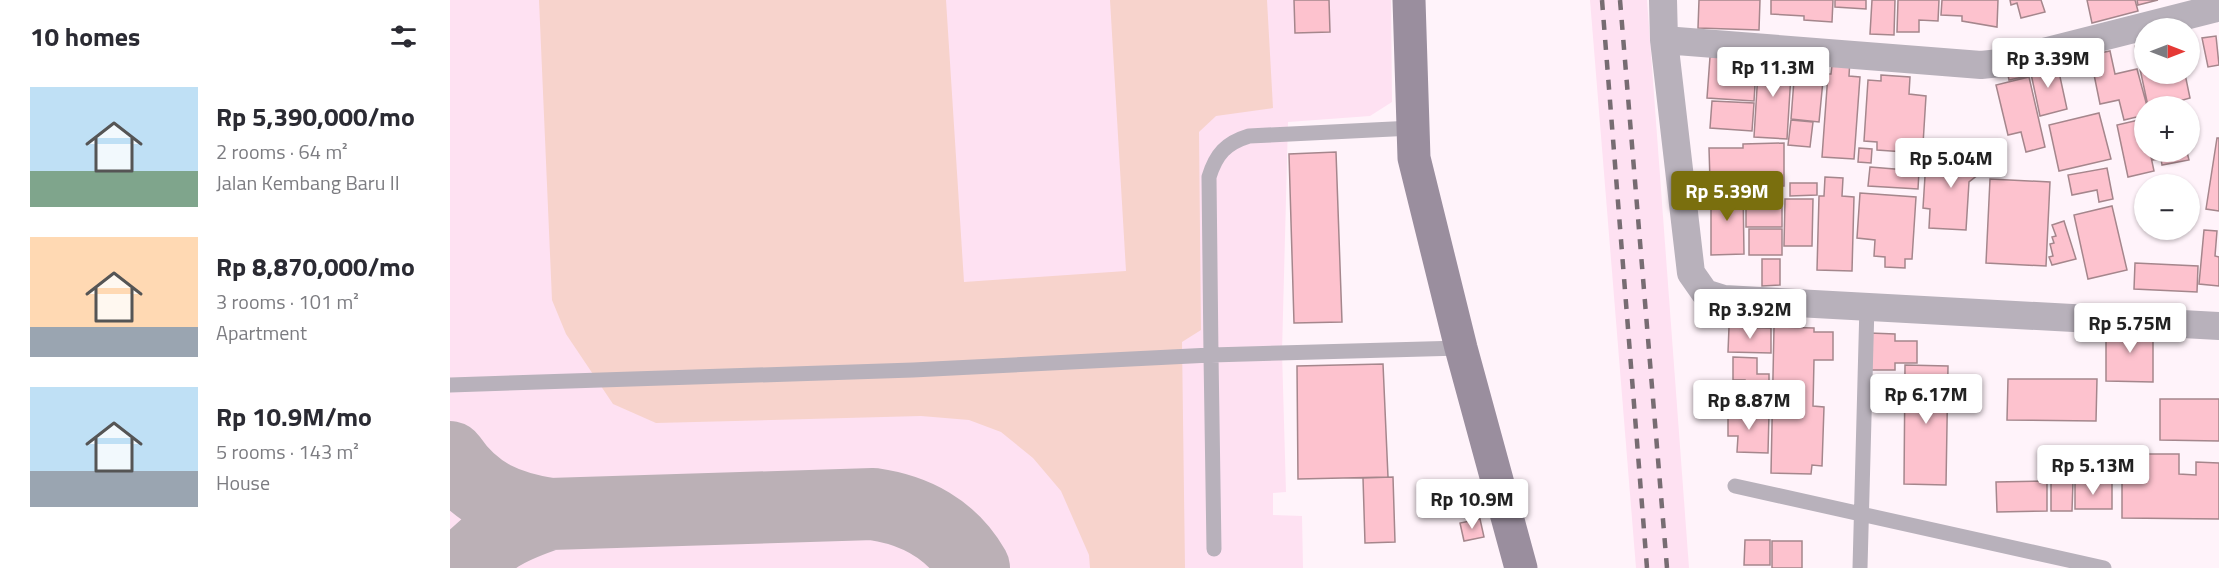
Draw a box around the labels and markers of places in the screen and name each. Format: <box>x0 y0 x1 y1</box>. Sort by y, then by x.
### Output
pin: Rp 3.39M <box>1986 38 2110 89</box>
pin: Rp 11.3M <box>1711 47 1835 98</box>
pin: Rp 5.04M <box>1889 138 2013 189</box>
pin: Rp 5.39M <box>1665 171 1789 222</box>
pin: Rp 3.92M <box>1688 289 1812 340</box>
pin: Rp 5.75M <box>2068 303 2192 354</box>
pin: Rp 6.17M <box>1864 374 1988 425</box>
pin: Rp 8.87M <box>1687 380 1811 431</box>
pin: Rp 5.13M <box>2031 445 2155 496</box>
pin: Rp 10.9M <box>1410 479 1534 530</box>

